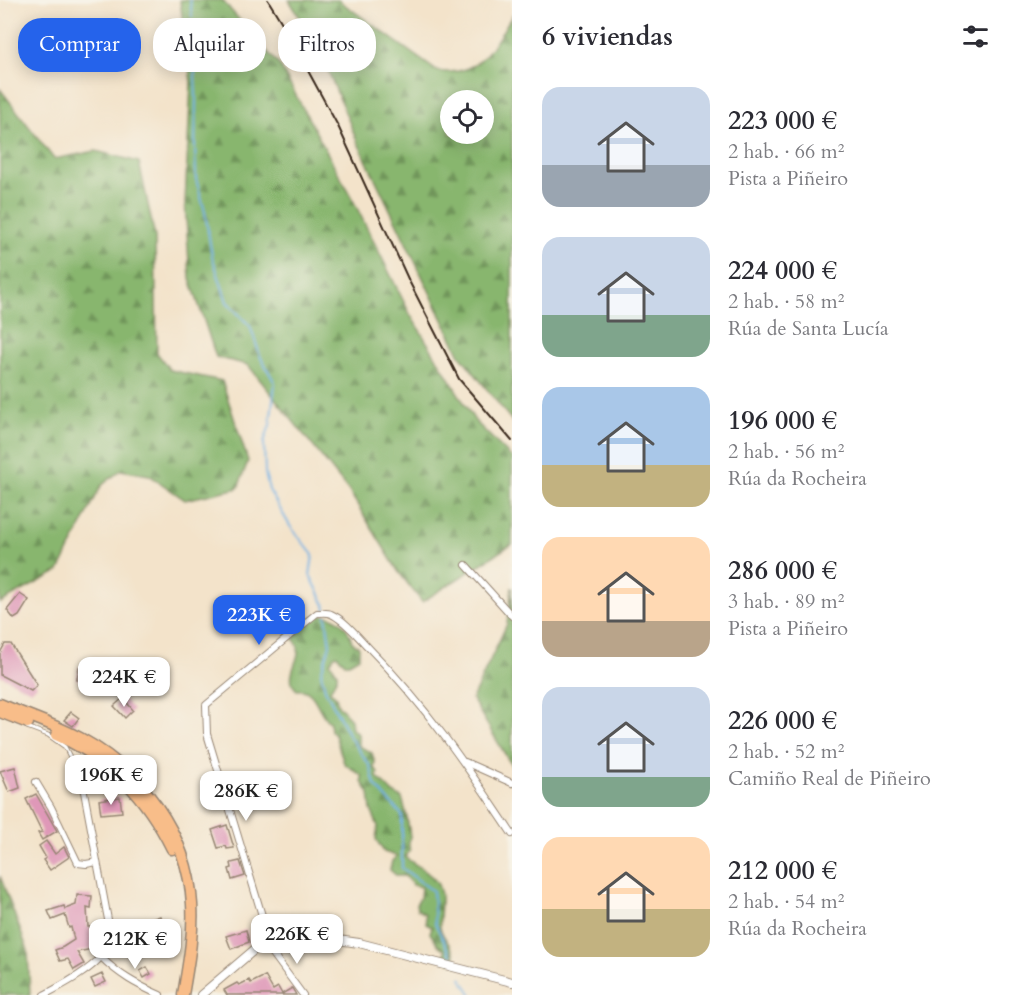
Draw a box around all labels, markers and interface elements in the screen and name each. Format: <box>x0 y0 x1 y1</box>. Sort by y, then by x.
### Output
chip: Comprar <box>18 18 141 72</box>
chip: Alquilar <box>153 18 266 72</box>
chip: Filtros <box>278 18 376 72</box>
text: 6 viviendas <box>542 19 673 54</box>
icon: filters <box>959 20 992 53</box>
map controls <box>440 90 494 144</box>
button: locate <box>440 90 494 144</box>
text: 223 000 € <box>728 103 837 138</box>
icon: home <box>590 111 662 183</box>
text: 2 hab. · 66 m² <box>728 138 844 165</box>
text: Pista a Piñeiro <box>728 165 848 192</box>
text: 224 000 € <box>728 253 837 288</box>
icon: home <box>590 261 662 333</box>
text: 2 hab. · 58 m² <box>728 288 844 315</box>
text: Rúa de Santa Lucía <box>728 315 889 342</box>
text: 196 000 € <box>728 403 837 438</box>
icon: home <box>590 411 662 483</box>
text: 2 hab. · 56 m² <box>728 438 844 465</box>
text: Rúa da Rocheira <box>728 465 867 492</box>
text: 286 000 € <box>728 553 837 588</box>
icon: home <box>590 561 662 633</box>
text: 3 hab. · 89 m² <box>728 588 844 615</box>
pin: 223K € <box>210 595 308 646</box>
text: 223K € <box>227 601 291 628</box>
text: Pista a Piñeiro <box>728 615 848 642</box>
pin: 224K € <box>75 657 173 708</box>
text: 224K € <box>92 663 156 690</box>
text: 226 000 € <box>728 703 837 738</box>
icon: home <box>590 711 662 783</box>
text: 2 hab. · 52 m² <box>728 738 844 765</box>
pin: 196K € <box>62 755 160 806</box>
text: 196K € <box>79 761 143 788</box>
text: Camiño Real de Piñeiro <box>728 765 931 792</box>
pin: 286K € <box>197 771 295 822</box>
text: 286K € <box>214 777 278 804</box>
text: 212 000 € <box>728 853 837 888</box>
icon: home <box>590 861 662 933</box>
text: 2 hab. · 54 m² <box>728 888 844 915</box>
pin: 226K € <box>248 914 346 965</box>
text: Rúa da Rocheira <box>728 915 867 942</box>
pin: 212K € <box>86 919 184 970</box>
text: 226K € <box>265 920 329 947</box>
text: 212K € <box>103 925 167 952</box>

